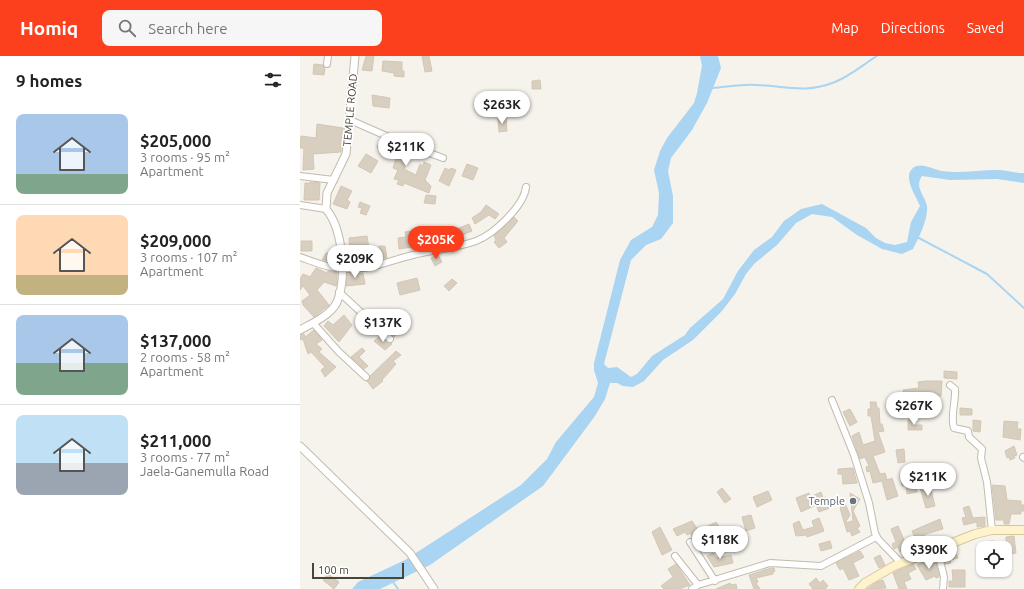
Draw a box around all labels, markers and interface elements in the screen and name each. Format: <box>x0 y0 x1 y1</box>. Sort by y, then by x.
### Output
search box <box>102 10 382 46</box>
text: Homiq <box>20 17 78 39</box>
icon: search <box>116 17 138 39</box>
text: Search here <box>148 20 228 37</box>
text: Map <box>831 20 859 36</box>
text: Directions <box>881 20 945 36</box>
text: Saved <box>967 20 1004 36</box>
icon: filters <box>262 69 284 91</box>
text: 9 homes <box>16 71 82 90</box>
street label: TEMPLE ROAD <box>341 73 359 147</box>
pin: $263K <box>474 91 530 125</box>
text: $263K <box>483 97 521 111</box>
icon: home <box>48 130 96 178</box>
text: $205,000 <box>140 131 211 150</box>
pin: $211K <box>378 133 434 167</box>
text: $211K <box>387 139 425 153</box>
text: 3 rooms · 95 m² <box>140 150 230 164</box>
text: Apartment <box>140 164 204 178</box>
pin: $205K <box>408 226 464 260</box>
icon: home <box>48 231 96 279</box>
text: $209,000 <box>140 231 211 250</box>
text: $205K <box>417 232 455 246</box>
pin: $209K <box>327 245 383 279</box>
text: 3 rooms · 107 m² <box>140 250 237 264</box>
text: $209K <box>336 251 374 265</box>
text: Apartment <box>140 264 204 278</box>
pin: $137K <box>355 309 411 343</box>
text: $137K <box>364 315 402 329</box>
icon: home <box>48 331 96 379</box>
text: $137,000 <box>140 331 211 350</box>
text: 2 rooms · 58 m² <box>140 350 230 364</box>
text: Apartment <box>140 364 204 378</box>
pin: $267K <box>886 392 942 426</box>
text: $267K <box>895 398 933 412</box>
icon: home <box>48 431 96 479</box>
text: $211,000 <box>140 431 211 450</box>
text: 3 rooms · 77 m² <box>140 450 230 464</box>
pin: $211K <box>900 463 956 497</box>
text: Jaela-Ganemulla Road <box>140 464 269 478</box>
text: $211K <box>909 469 947 483</box>
place label: Temple <box>808 495 845 507</box>
marker: Temple <box>848 496 858 506</box>
pin: $118K <box>692 526 748 560</box>
text: $118K <box>701 532 739 546</box>
pin: $390K <box>901 536 957 570</box>
map controls <box>976 541 1012 577</box>
button: locate <box>976 541 1012 577</box>
text: $390K <box>910 542 948 556</box>
scale bar <box>312 561 404 580</box>
text: 100 m <box>318 564 349 576</box>

